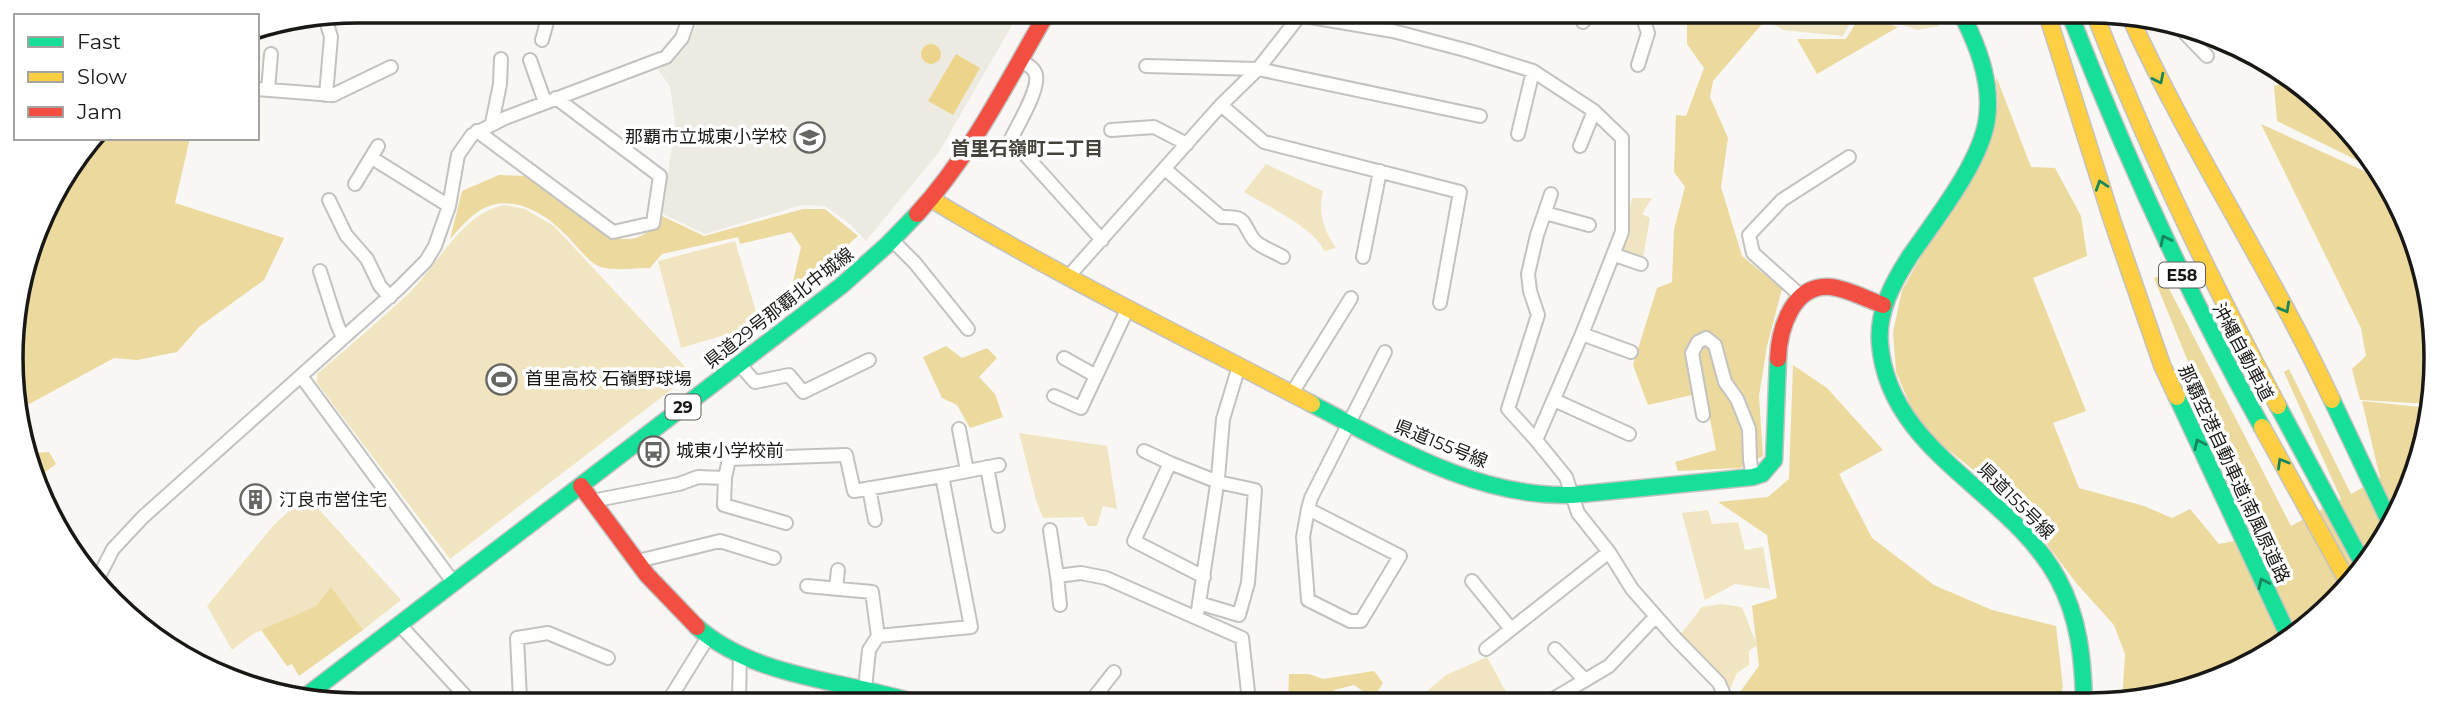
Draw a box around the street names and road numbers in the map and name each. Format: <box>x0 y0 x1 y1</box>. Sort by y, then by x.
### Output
street label: 県道29号那覇北中城線 <box>700 243 858 373</box>
road number: E58 <box>2159 262 2205 288</box>
street label: 沖縄自動車道 <box>2208 299 2278 405</box>
street label: 那覇空港自動車道;南風原道路 <box>2174 362 2294 586</box>
road number: 29 <box>666 394 700 420</box>
street label: 県道155号線 <box>1391 415 1491 473</box>
street label: 県道155号線 <box>1973 458 2059 544</box>

